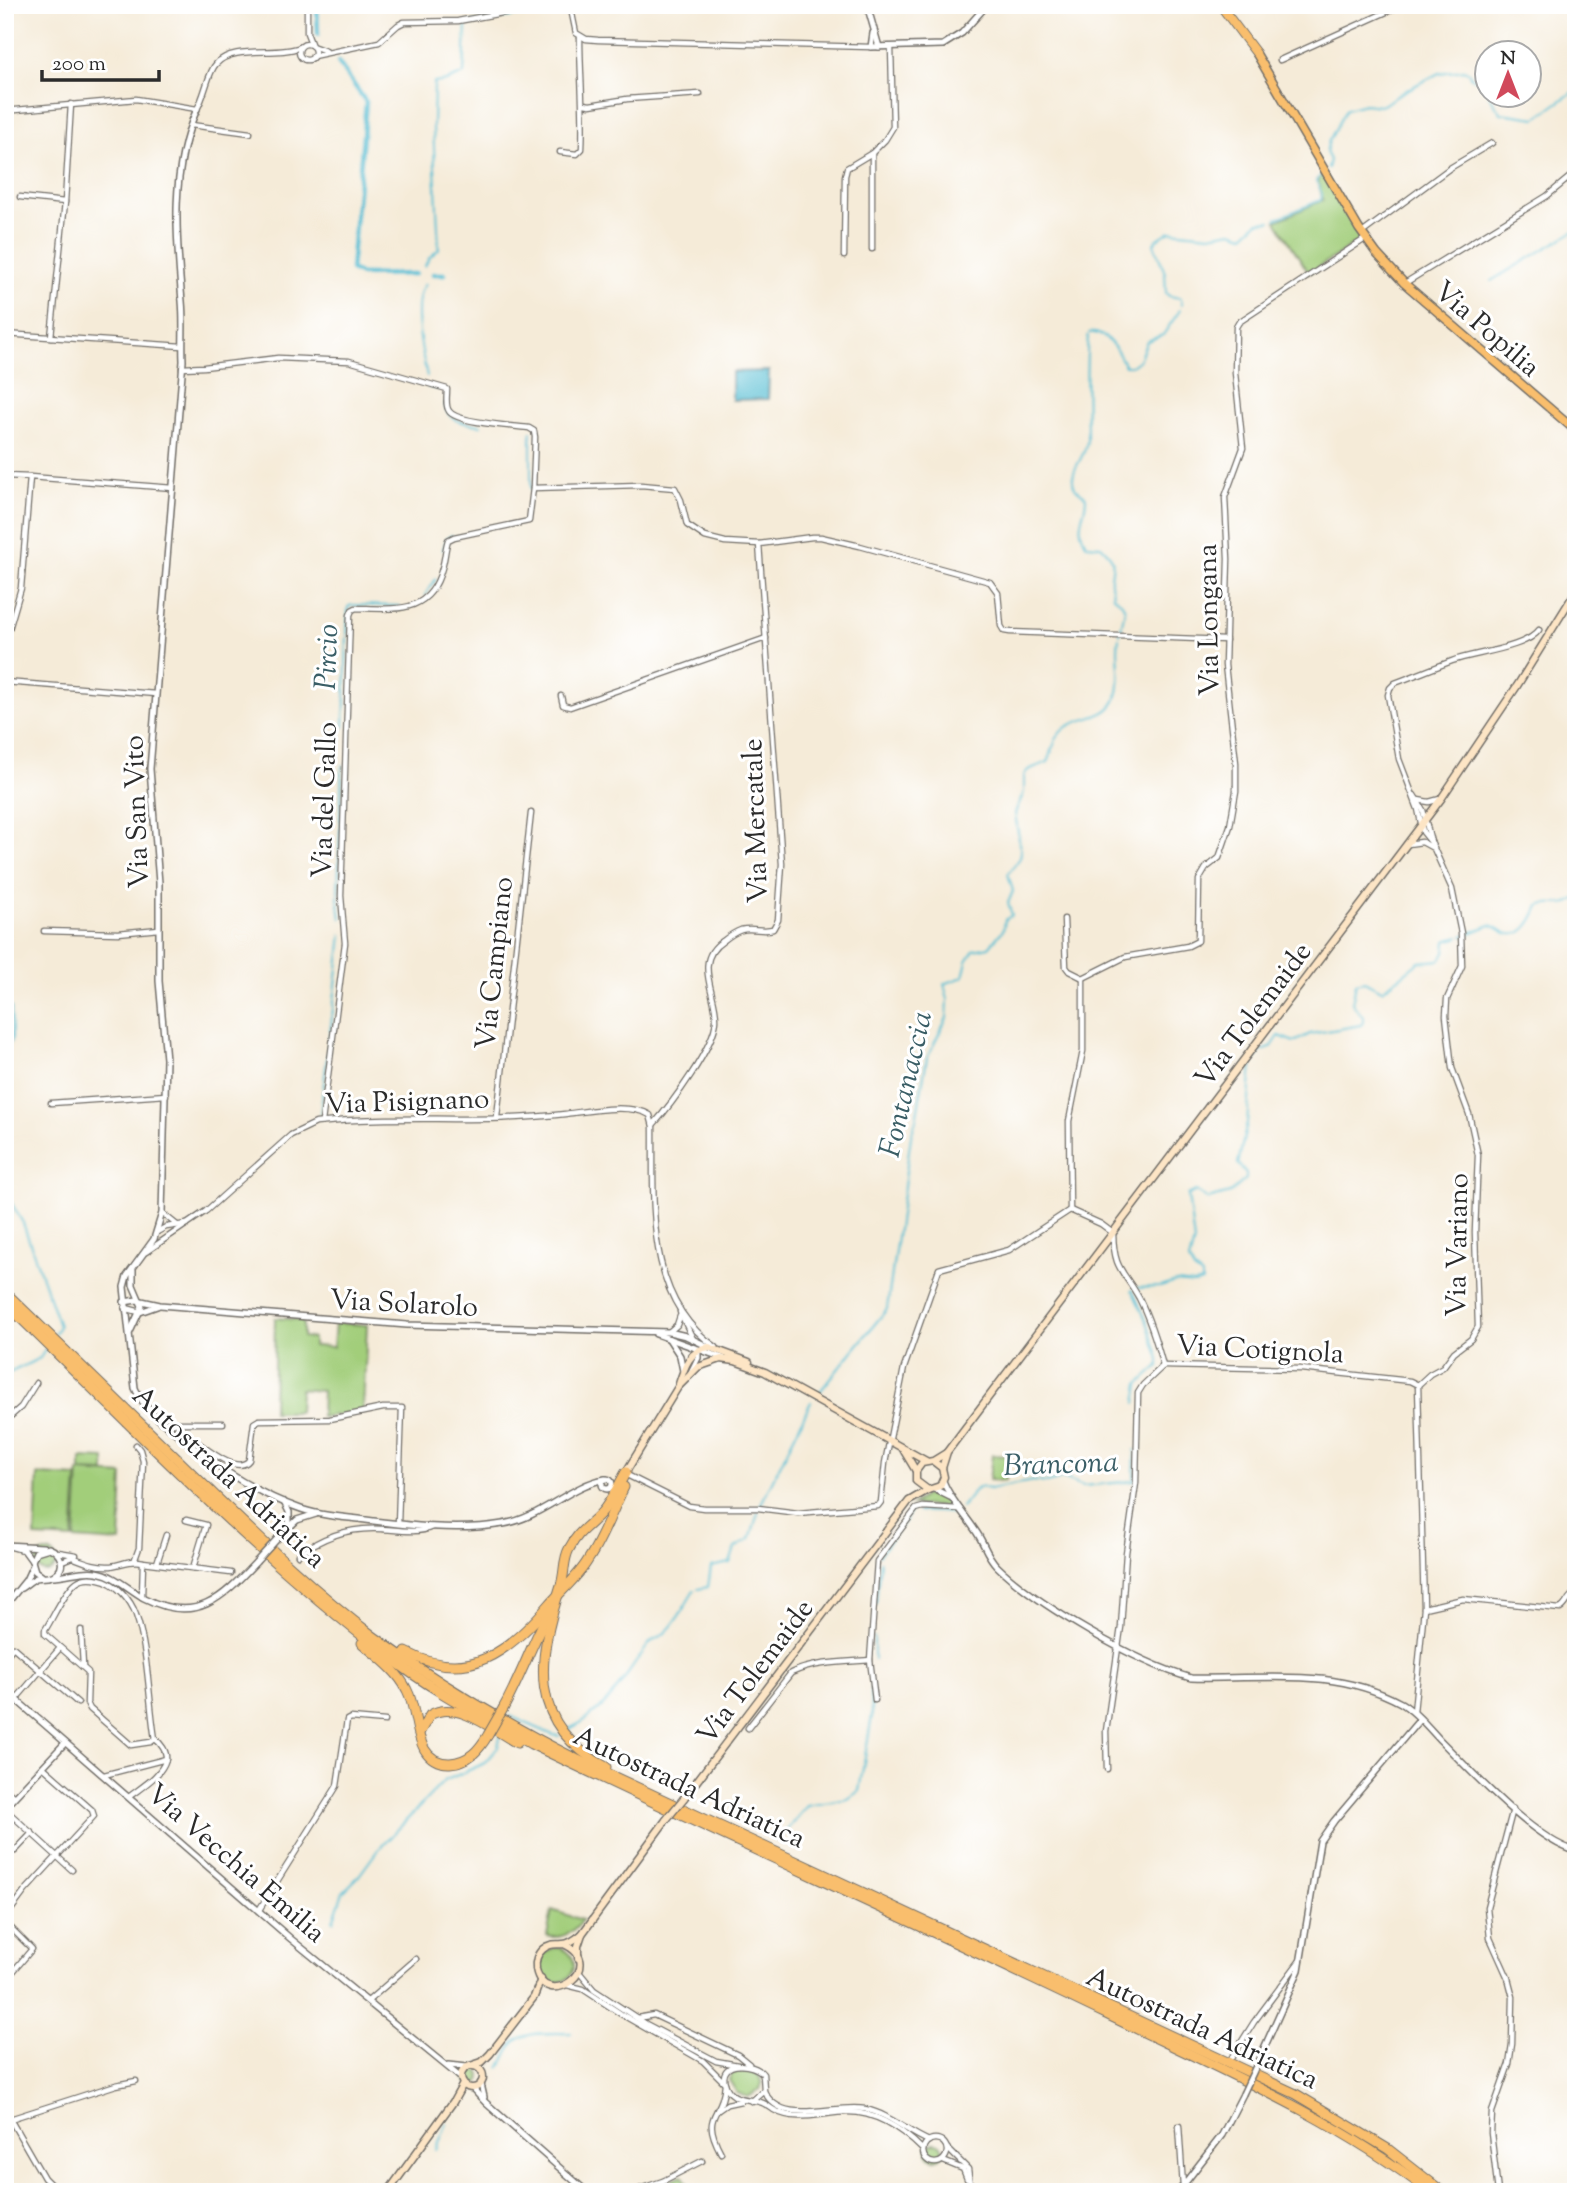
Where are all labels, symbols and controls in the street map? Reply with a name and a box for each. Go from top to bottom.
scale bar [42,38,159,82]
north arrow [1472,38,1542,108]
text: N [1500,46,1516,73]
text: 200 m [52,50,106,80]
street label: Via Popilia [1424,273,1548,388]
street label: Via Longana [1189,543,1231,696]
water label: Pircio [306,623,351,691]
street label: Via del Gallo [303,721,349,879]
street label: Via San Vito [115,734,161,889]
street label: Via Mercatale [734,738,780,904]
street label: Via Campiano [467,875,525,1052]
street label: Via Tolemaide [1186,935,1322,1097]
water label: Fontanaccia [870,1007,945,1162]
street label: Via Pisignano [324,1080,490,1126]
street label: Via Variano [1438,1173,1480,1317]
street label: Via Solarolo [329,1281,479,1329]
street label: Via Cotignola [1175,1327,1345,1375]
street label: Autostrada Adriatica [122,1378,334,1579]
water label: Brancona [1003,1442,1119,1489]
street label: Via Tolemaide [688,1592,824,1754]
street label: Autostrada Adriatica [566,1717,811,1860]
street label: Via Vecchia Emilia [137,1775,333,1953]
street label: Autostrada Adriatica [1079,1958,1324,2101]

